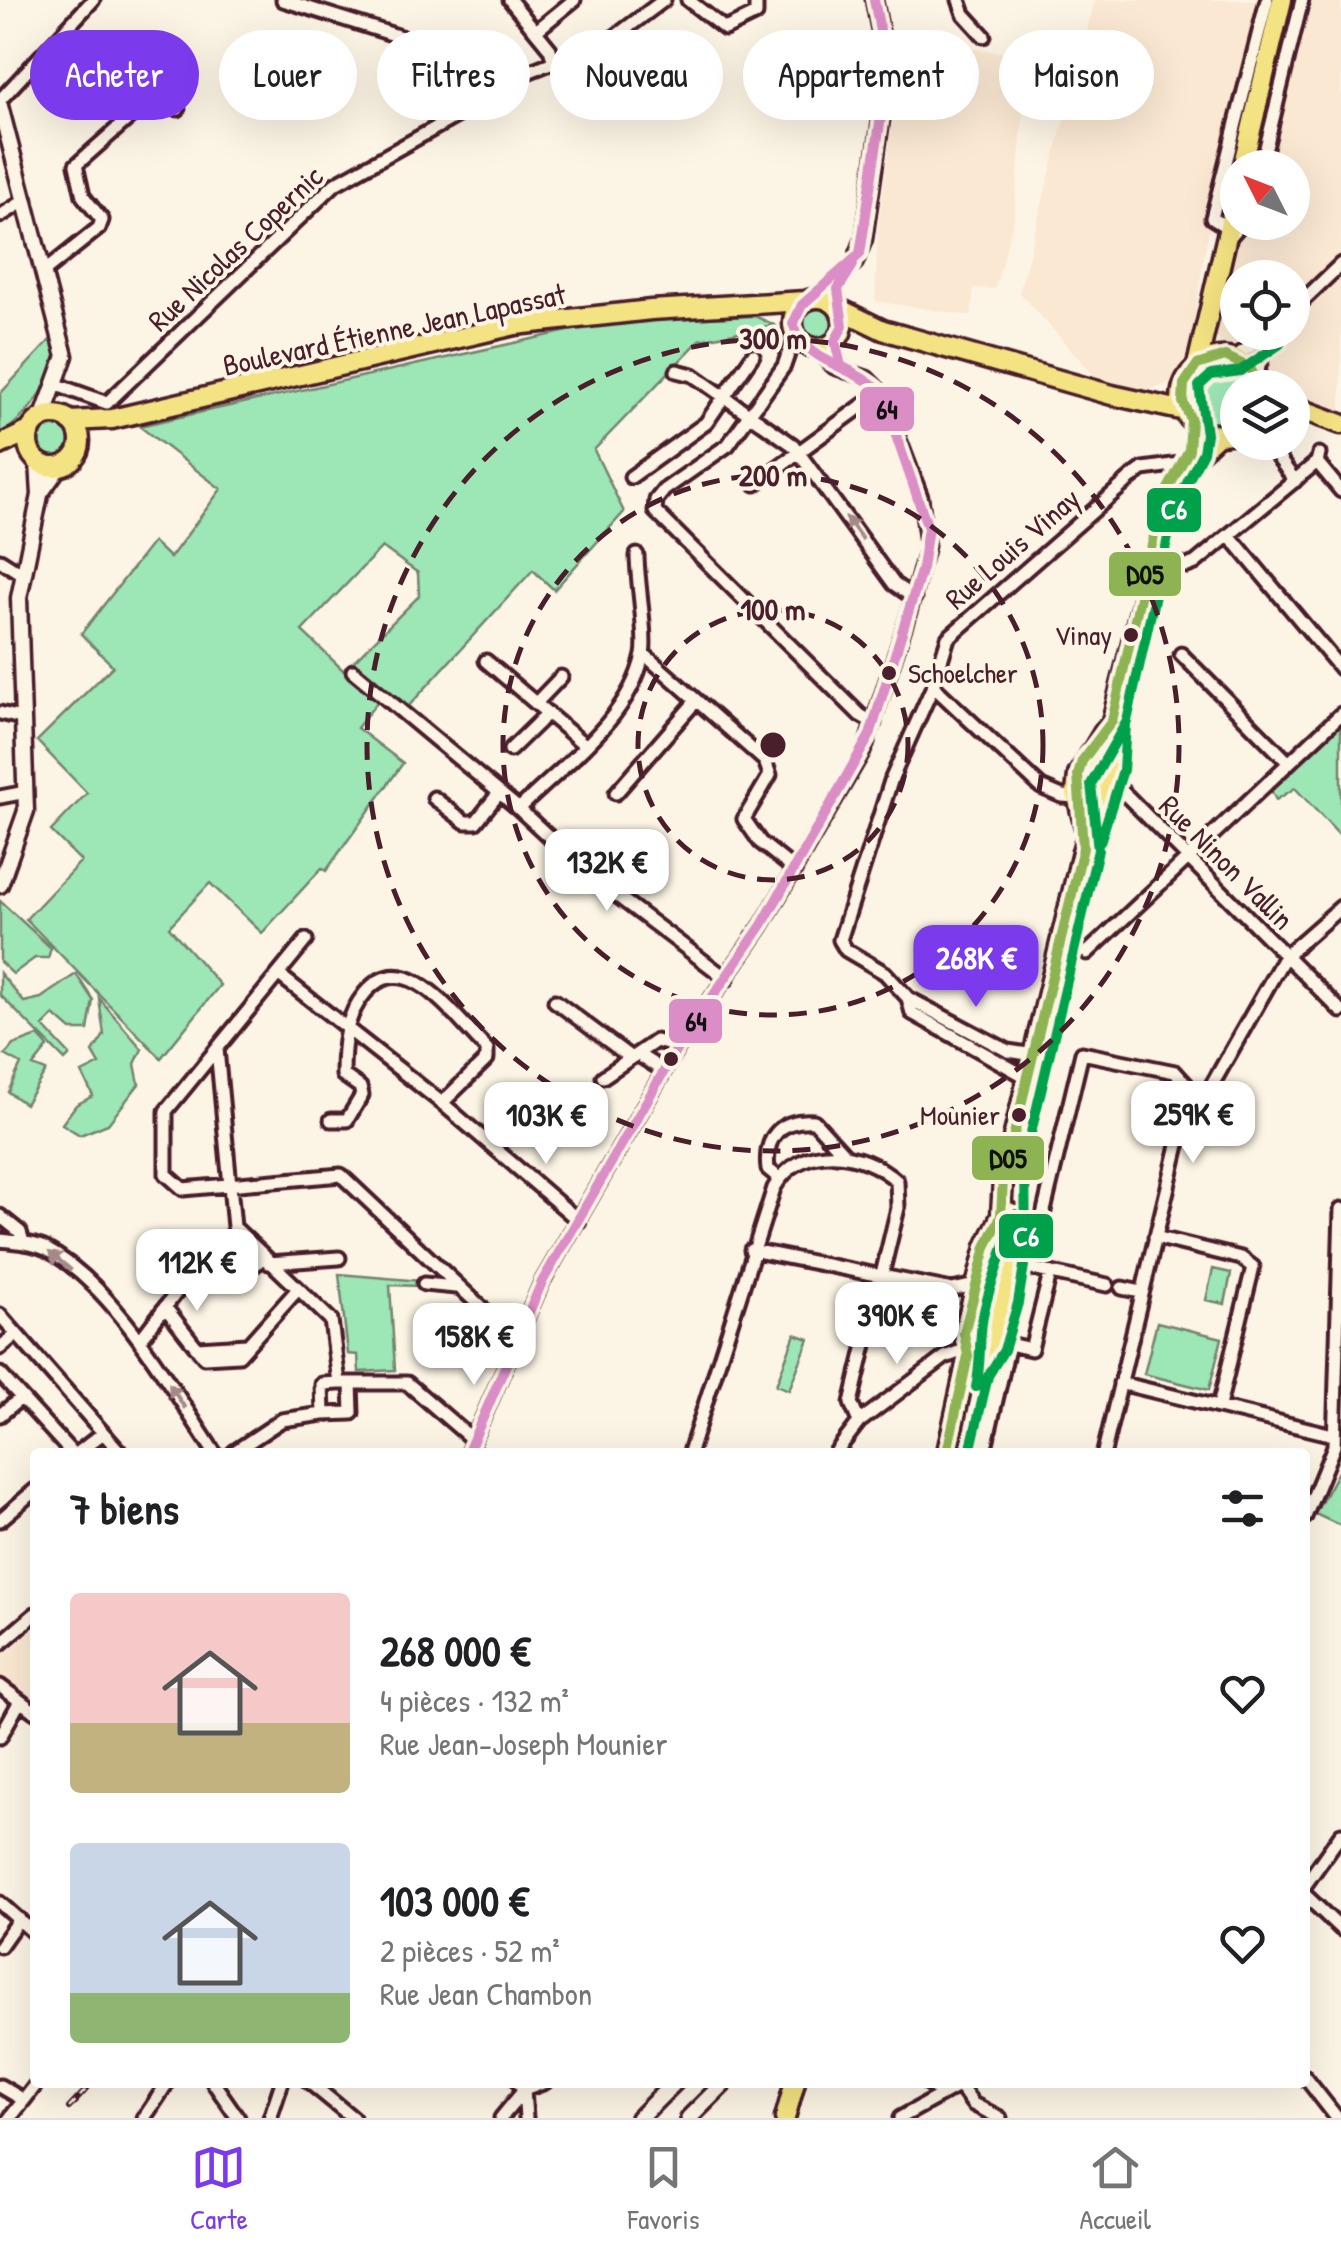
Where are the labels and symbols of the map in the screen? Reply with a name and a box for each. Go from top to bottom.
north arrow [1220,150,1310,240]
street label: Rue Nicolas Copernic [139,156,331,340]
street label: Boulevard Étienne Jean Lapassat [219,273,570,385]
text: 300 m [739,318,807,358]
line badge: 64 [858,385,916,433]
text: 64 [876,390,898,428]
text: 200 m [739,455,807,495]
street label: Rue Louis Vinay [936,478,1088,618]
line badge: C6 [1145,486,1203,534]
text: C6 [1161,490,1187,528]
one-way arrow [844,515,864,541]
line badge: D05 [1107,550,1183,598]
text: D05 [1126,555,1164,593]
text: 100 m [740,589,806,629]
place label: Vinay [1055,616,1112,654]
marker: Vinay [1121,625,1141,645]
place label: Schoelcher [908,654,1018,692]
marker: Schoelcher [879,663,899,683]
centre of rings [755,727,791,763]
street label: Rue Ninon Vallin [1151,786,1303,938]
pin: 132K € [526,829,688,914]
pin: 268K € [895,925,1057,1010]
line badge: 64 [667,997,724,1045]
text: 64 [685,1002,707,1040]
unlabelled marker [661,1049,681,1069]
pin: 259K € [1112,1081,1274,1166]
pin: 103K € [465,1082,627,1167]
place label: Mounier [920,1096,1000,1134]
marker: Mounier [1009,1105,1029,1125]
line badge: D05 [970,1134,1046,1182]
text: D05 [989,1139,1027,1177]
line badge: C6 [997,1212,1055,1260]
text: C6 [1013,1217,1039,1255]
pin: 112K € [116,1229,278,1314]
one-way arrow [47,1251,73,1271]
pin: 390K € [816,1282,978,1367]
pin: 158K € [393,1303,555,1388]
one-way arrow [168,1382,186,1410]

